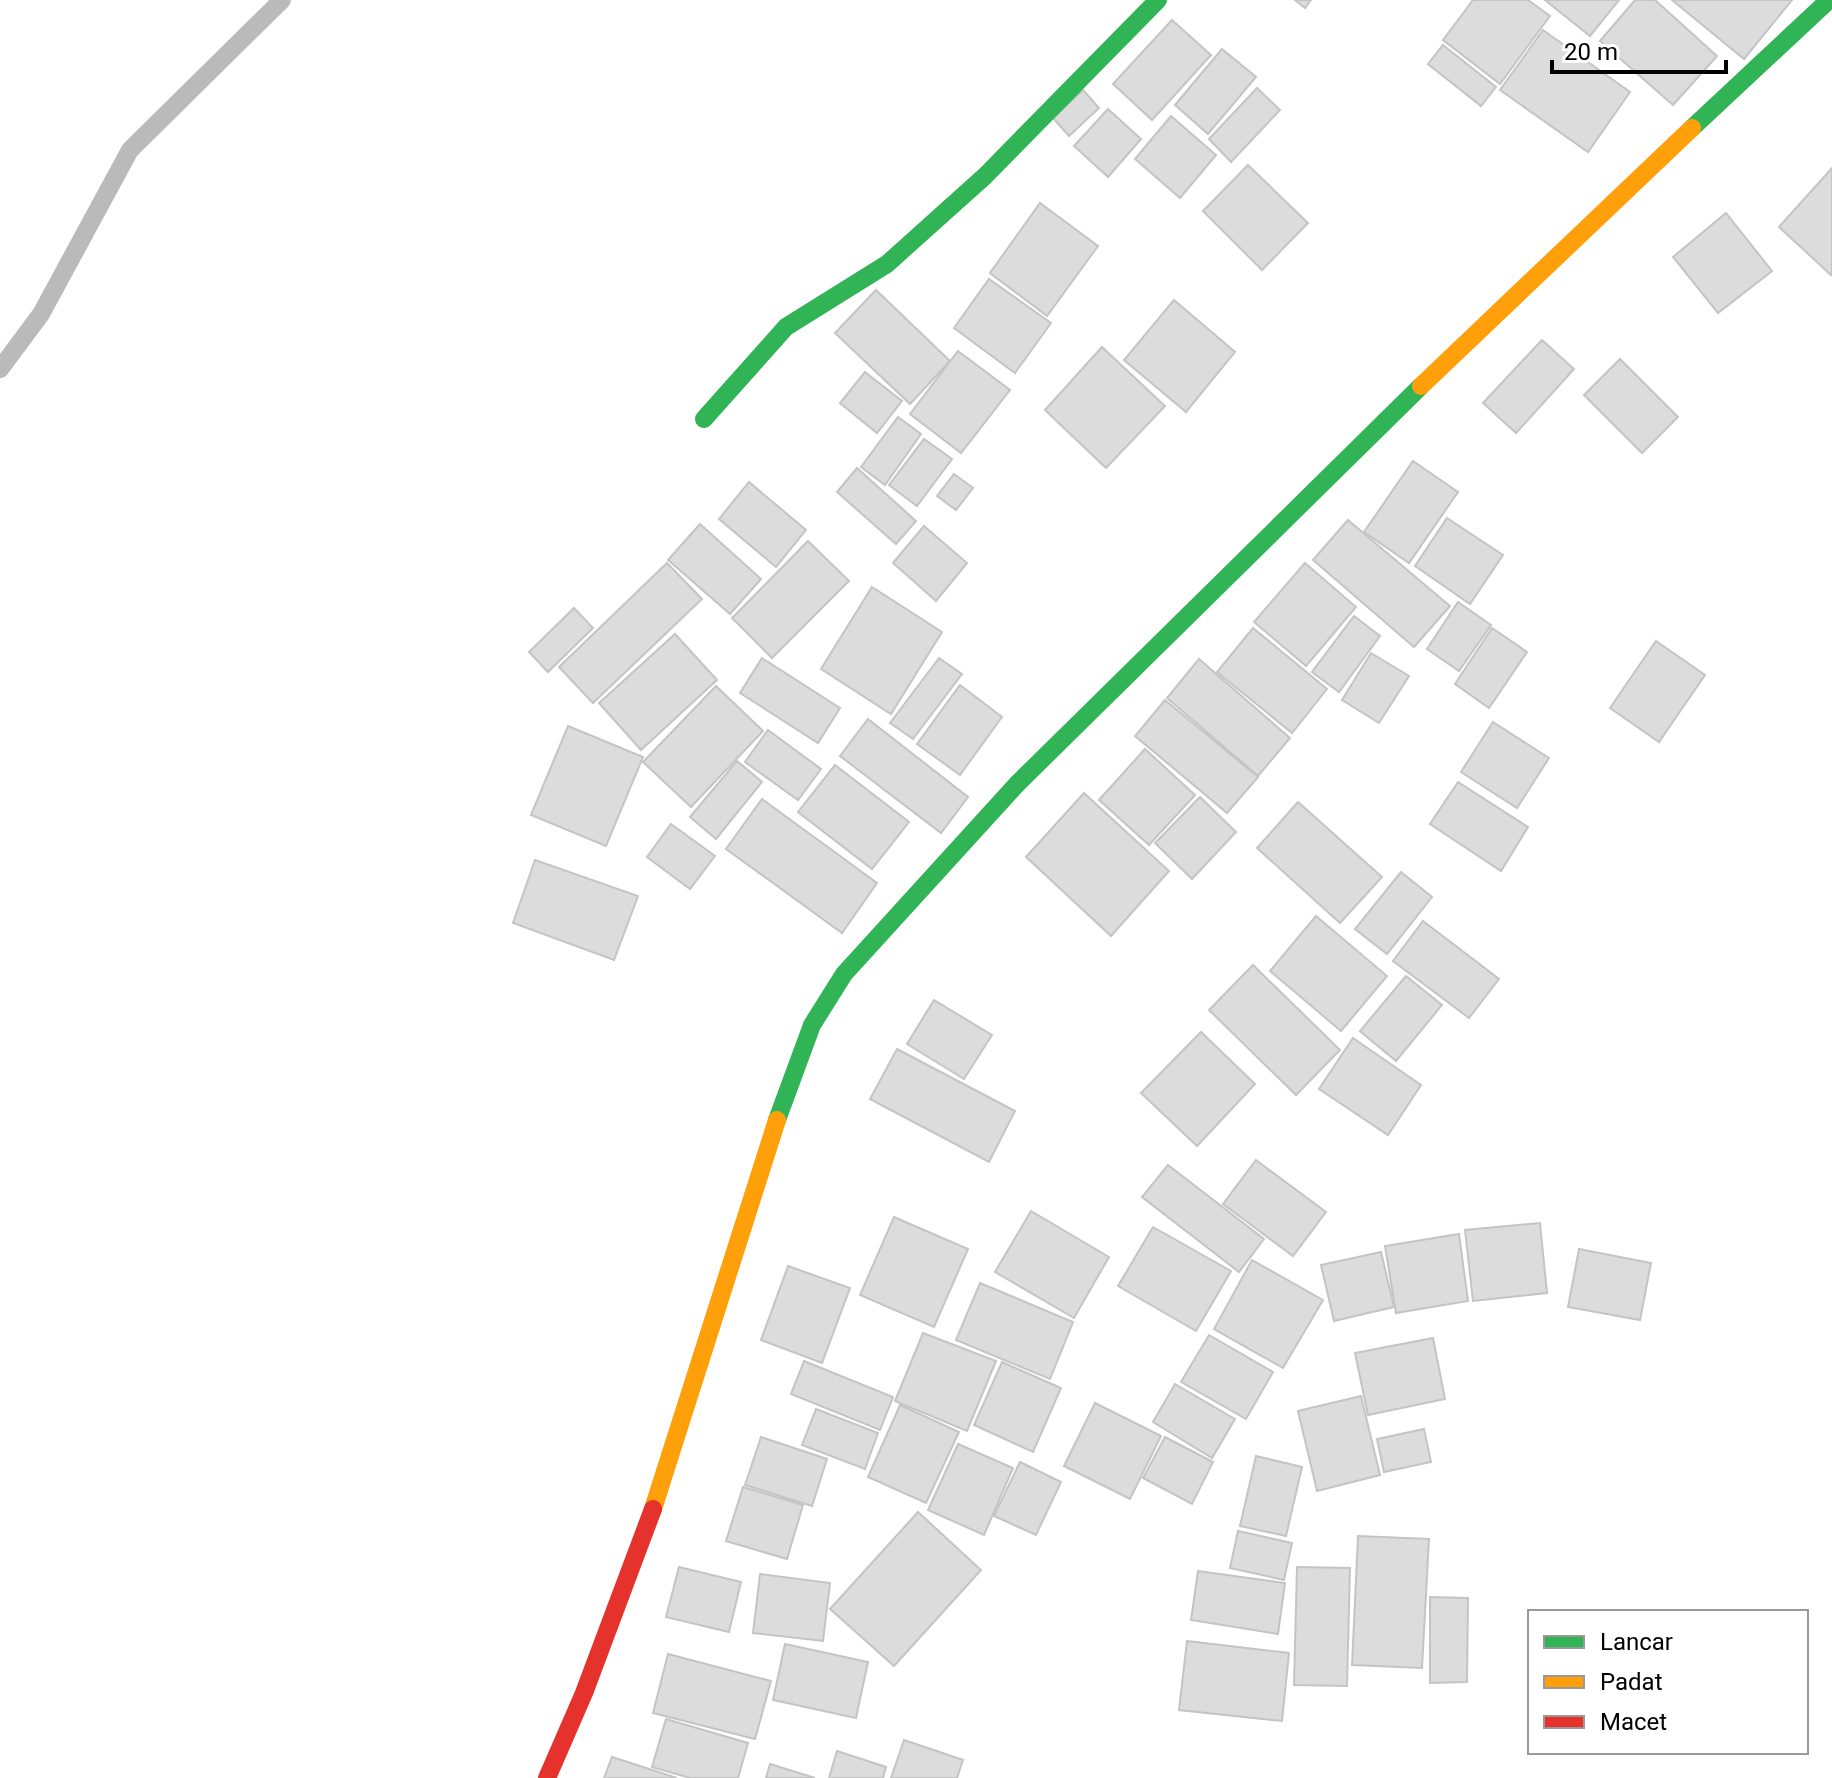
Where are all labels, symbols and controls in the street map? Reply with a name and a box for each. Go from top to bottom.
scale bar [1552,24,1726,74]
text: 20 m [1564,38,1618,66]
legend [1528,1610,1808,1754]
text: Lancar [1600,1628,1673,1656]
text: Padat [1600,1668,1663,1696]
text: Macet [1600,1708,1667,1736]

